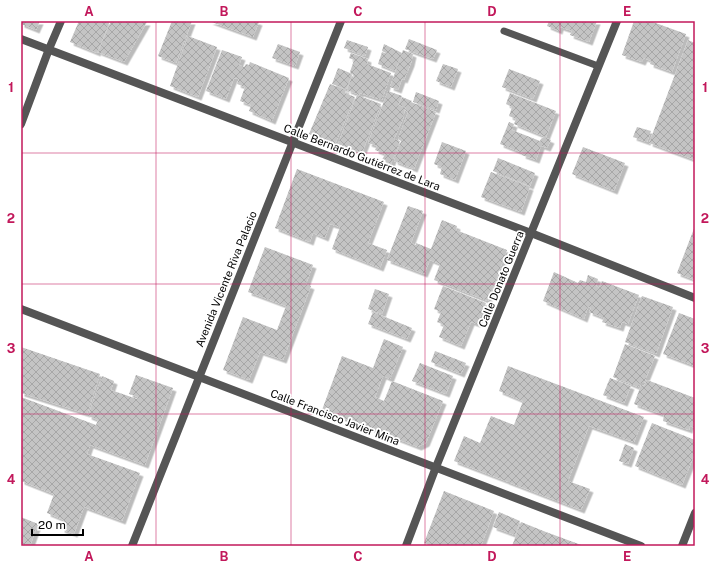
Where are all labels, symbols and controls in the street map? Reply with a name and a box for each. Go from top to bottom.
text: A [84,4,94,19]
text: B [220,4,229,19]
text: C [353,4,363,19]
text: D [487,4,497,19]
text: E [623,4,631,19]
text: 1 [8,80,14,95]
text: 1 [702,80,708,95]
street label: Calle Bernardo Gutiérrez de Lara [282,122,442,192]
street label: Avenida Vicente Riva Palacio [193,209,259,349]
text: 2 [7,211,15,226]
text: 2 [701,211,709,226]
street label: Calle Donato Guerra [476,229,526,329]
text: 3 [7,341,16,356]
text: 3 [701,341,710,356]
street label: Calle Francisco Javier Mina [269,387,401,447]
text: 4 [7,472,16,487]
text: 4 [701,472,710,487]
scale bar [32,511,83,537]
text: 20 m [38,518,66,532]
text: A [84,549,94,564]
text: B [220,549,229,564]
text: C [353,549,363,564]
text: D [487,549,497,564]
text: E [623,549,631,564]

